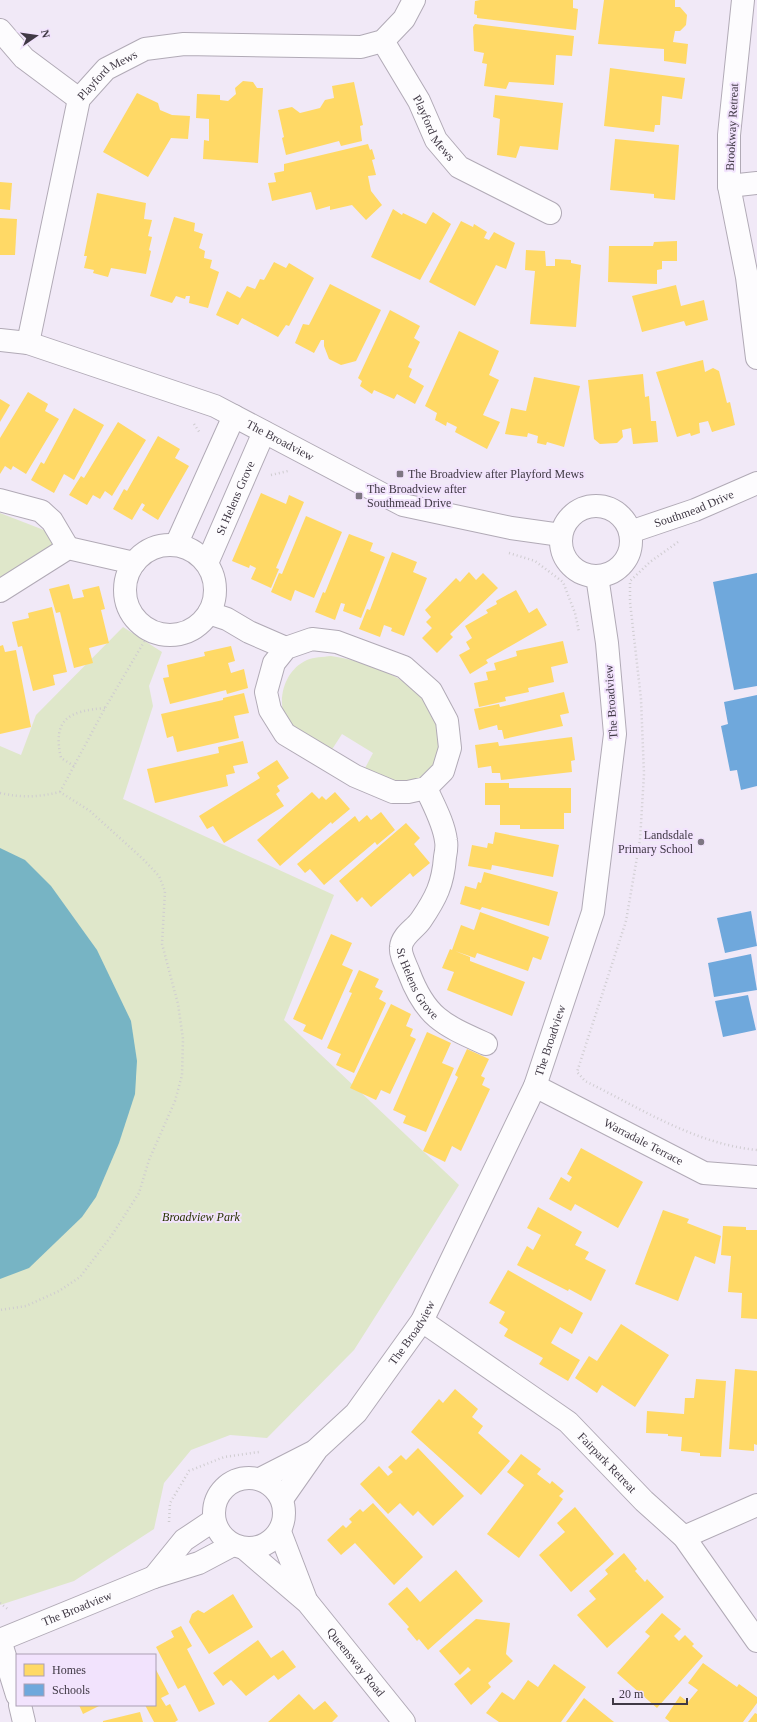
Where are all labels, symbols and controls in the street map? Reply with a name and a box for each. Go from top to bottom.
north arrow [16,16,56,56]
text: N [39,29,52,39]
street label: Playford Mews [74,47,140,103]
street label: Brookway Retreat [723,82,741,171]
street label: Playford Mews [410,92,458,164]
street label: The Broadview [244,417,316,464]
street label: St Helens Grove [213,459,258,537]
place label: The Broadview after Playford Mews [408,467,584,481]
marker: The Broadview after Playford Mews [395,469,405,479]
place label: The Broadview after Southmead Drive [367,482,466,510]
street label: Southmead Drive [652,487,736,530]
marker: The Broadview after Southmead Drive [354,491,364,501]
street label: The Broadview [601,664,621,740]
place label: Landsdale Primary School [618,828,694,856]
marker: Landsdale Primary School [696,837,706,847]
street label: St Helens Grove [394,947,441,1022]
street label: The Broadview [532,1003,569,1078]
street label: Warradale Terrace [601,1116,686,1168]
park label: Broadview Park [162,1210,241,1224]
street label: The Broadview [386,1298,438,1368]
street label: Fairpark Retreat [575,1430,640,1496]
street label: The Broadview [40,1588,114,1629]
street label: Queensway Road [324,1625,388,1699]
legend [16,1654,156,1706]
text: Homes [52,1663,86,1677]
scale bar [613,1680,687,1706]
text: Schools [52,1683,90,1697]
text: 20 m [619,1687,644,1701]

